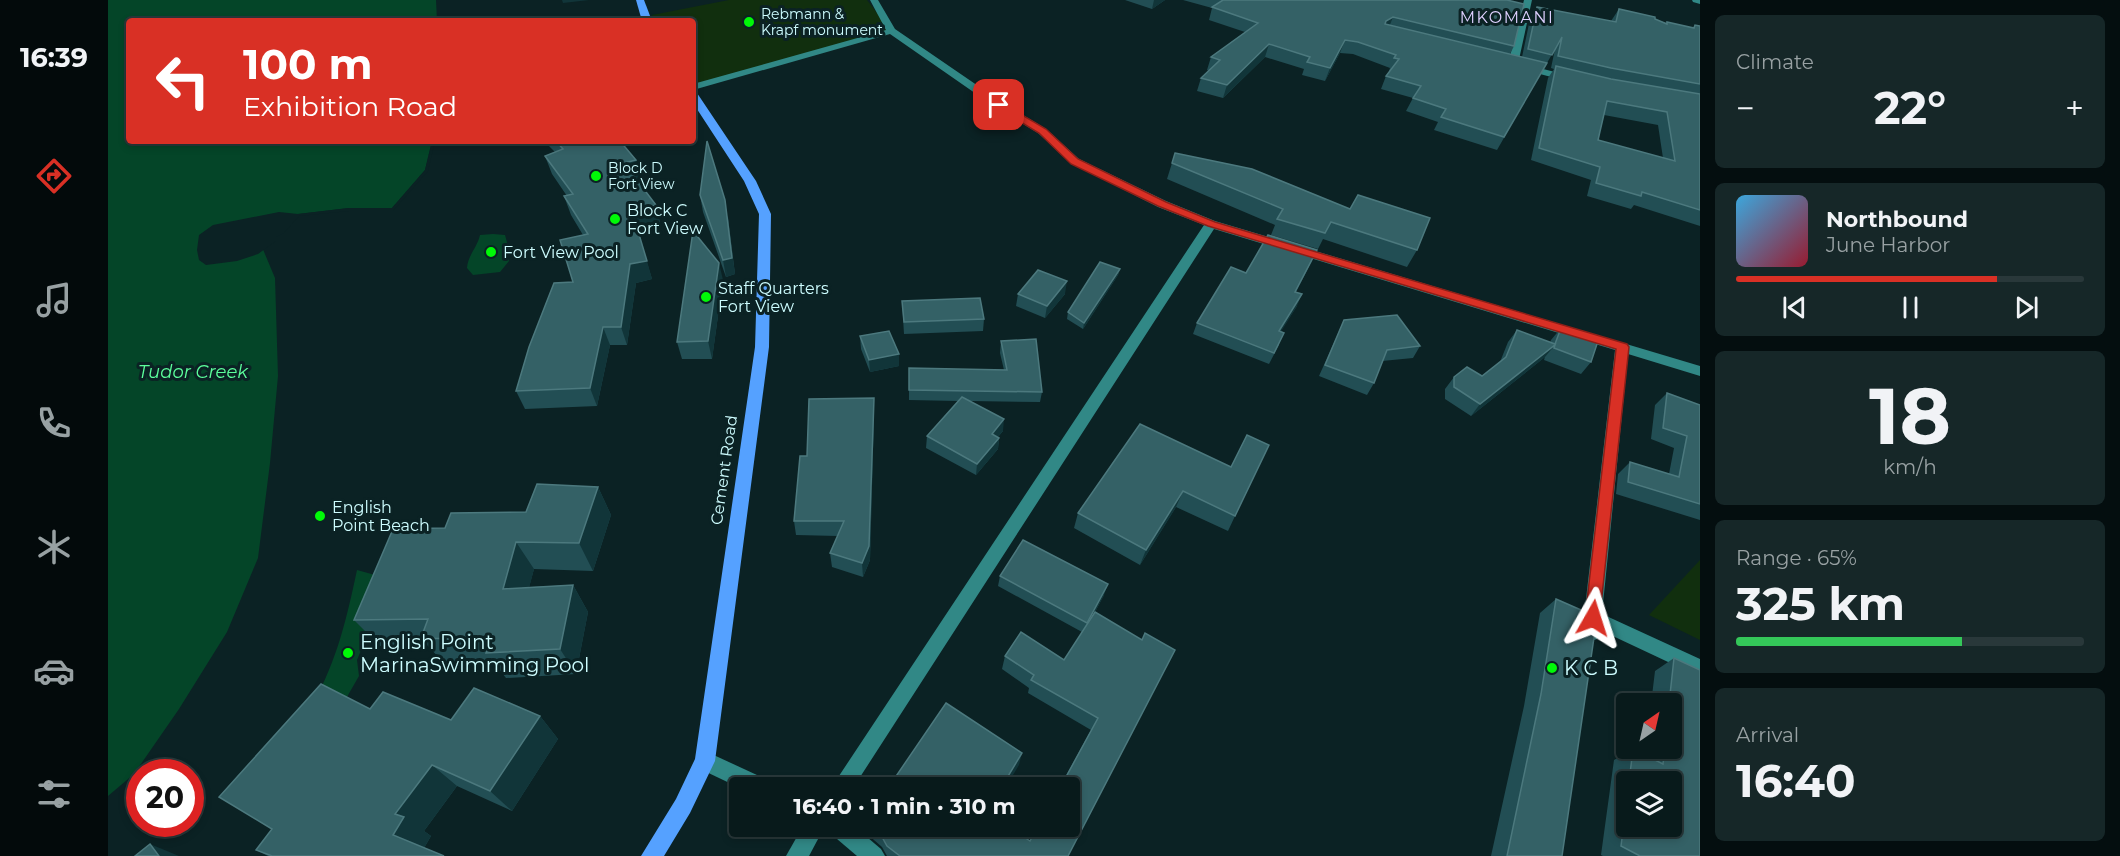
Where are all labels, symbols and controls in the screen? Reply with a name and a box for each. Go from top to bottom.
place label: Rebmann & Krapf monument [761,5,883,39]
district label: MKOMANI [1460,8,1554,27]
marker: Rebmann & Krapf monument [742,15,756,29]
text: 100 m [243,38,372,90]
text: 16:39 [20,41,88,74]
icon: left [144,42,222,120]
text: Climate [1736,50,1814,74]
pin [973,79,1024,130]
text: 22° [1874,80,1946,135]
icon: arrive [982,88,1015,121]
text: − [1736,88,1755,128]
text: + [2065,88,2084,128]
text: Exhibition Road [243,90,457,123]
icon: directions [33,155,75,197]
place label: Block D Fort View [608,159,675,193]
marker: Block D Fort View [589,169,603,183]
place label: Block C Fort View [627,201,703,238]
text: Northbound [1826,206,1968,233]
marker: Block C Fort View [608,212,622,226]
text: June Harbor [1826,233,1950,257]
place label: Fort View Pool [503,243,619,262]
marker: Fort View Pool [484,245,498,259]
icon: music [33,279,75,321]
place label: Staff Quarters Fort View [718,279,829,316]
marker: Staff Quarters Fort View [699,290,713,304]
icon: previous [1778,291,1811,324]
icon: pause [1894,291,1927,324]
icon: next [2010,291,2043,324]
water label: Tudor Creek [138,361,249,383]
text: 18 [1869,368,1951,464]
icon: phone [33,402,75,444]
street label: Cement Road [707,414,741,526]
text: km/h [1883,455,1937,479]
place label: English Point Beach [332,498,430,535]
marker: English Point Beach [313,509,327,523]
icon: climate [33,526,75,568]
text: Range · 65% [1736,546,1857,570]
text: 325 km [1736,576,1905,631]
position arrow [1561,586,1625,650]
place label: English Point MarinaSwimming Pool [360,630,589,677]
marker: English Point MarinaSwimming Pool [341,646,355,660]
icon: car [33,650,75,692]
place label: K C B [1564,656,1618,680]
marker: K C B [1545,661,1559,675]
north arrow [1616,693,1682,759]
map controls [1616,693,1682,837]
text: Arrival [1736,723,1799,747]
text: 16:40 [1736,753,1856,808]
speed limit sign: 20 [126,759,204,837]
button: layers [1616,771,1682,837]
icon: filters [33,773,75,815]
text: 16:40 · 1 min · 310 m [793,793,1016,820]

